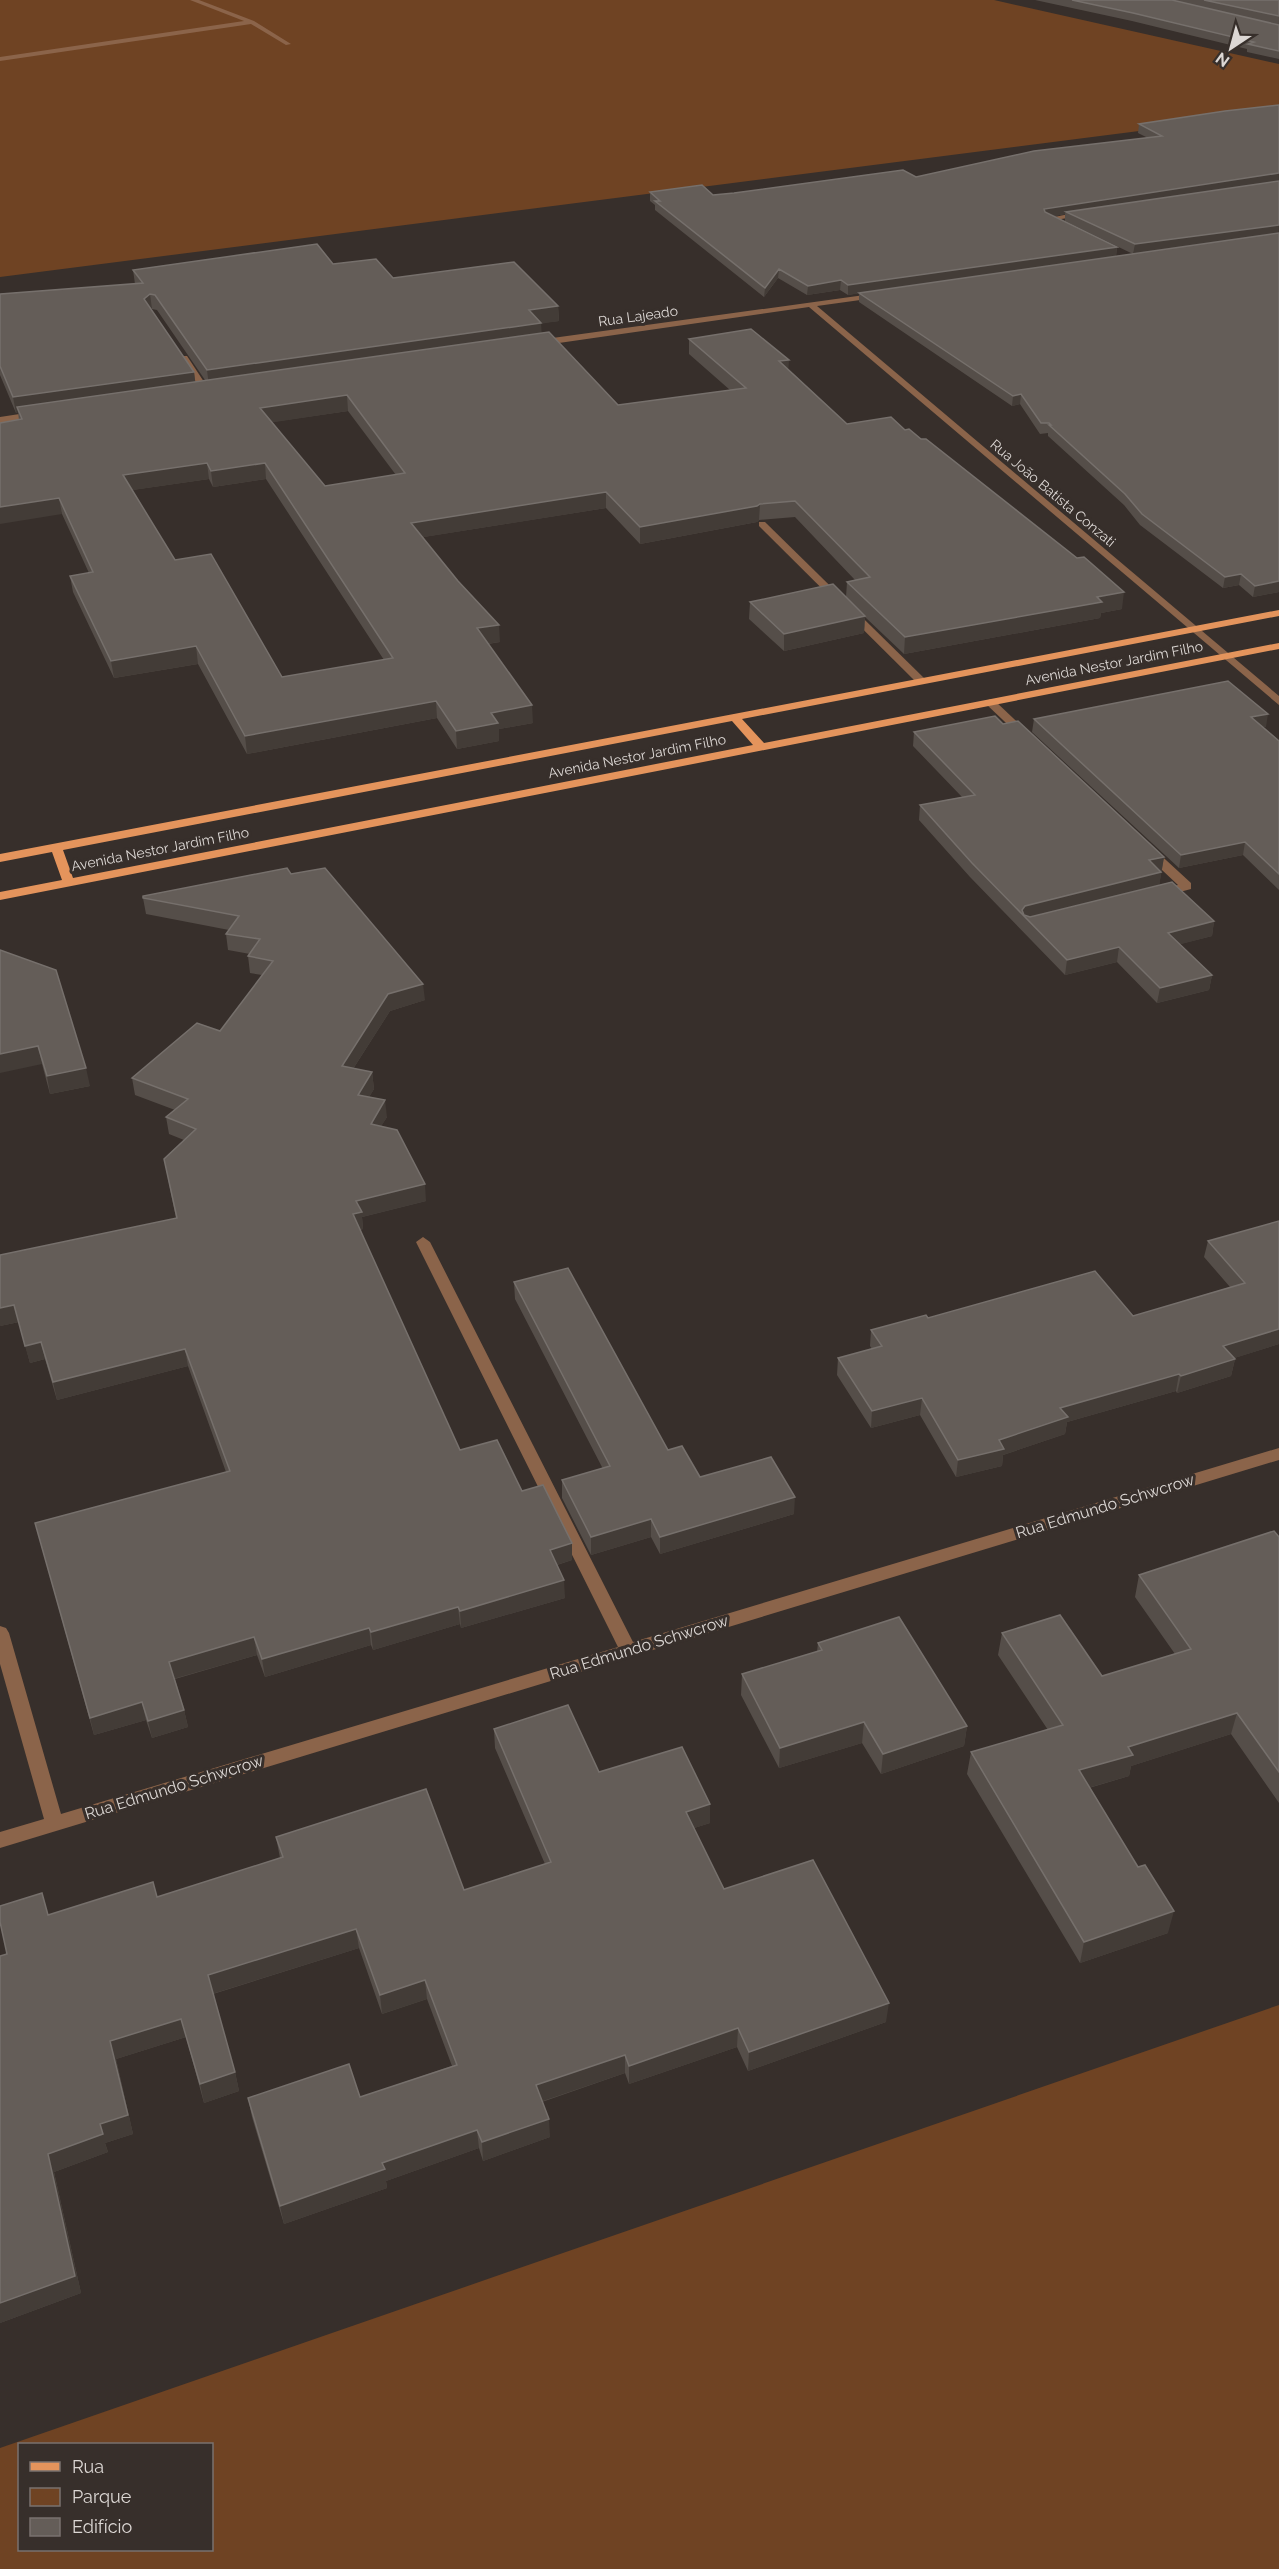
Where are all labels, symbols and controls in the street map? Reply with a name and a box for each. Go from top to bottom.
north arrow [1201,18,1261,78]
text: N [1212,48,1233,71]
street label: Rua Lajeado [597,302,679,330]
street label: Rua João Batista Conzati [987,436,1119,550]
street label: Avenida Nestor Jardim Filho [1024,638,1204,688]
street label: Avenida Nestor Jardim Filho [547,731,727,781]
street label: Avenida Nestor Jardim Filho [70,824,250,874]
street label: Rua Edmundo Schwcrow [1013,1470,1197,1542]
street label: Rua Edmundo Schwcrow [547,1611,731,1683]
street label: Rua Edmundo Schwcrow [82,1751,266,1823]
legend [18,2443,213,2551]
text: Rua [72,2456,104,2477]
text: Parque [72,2486,132,2507]
text: Edifício [72,2516,132,2537]

